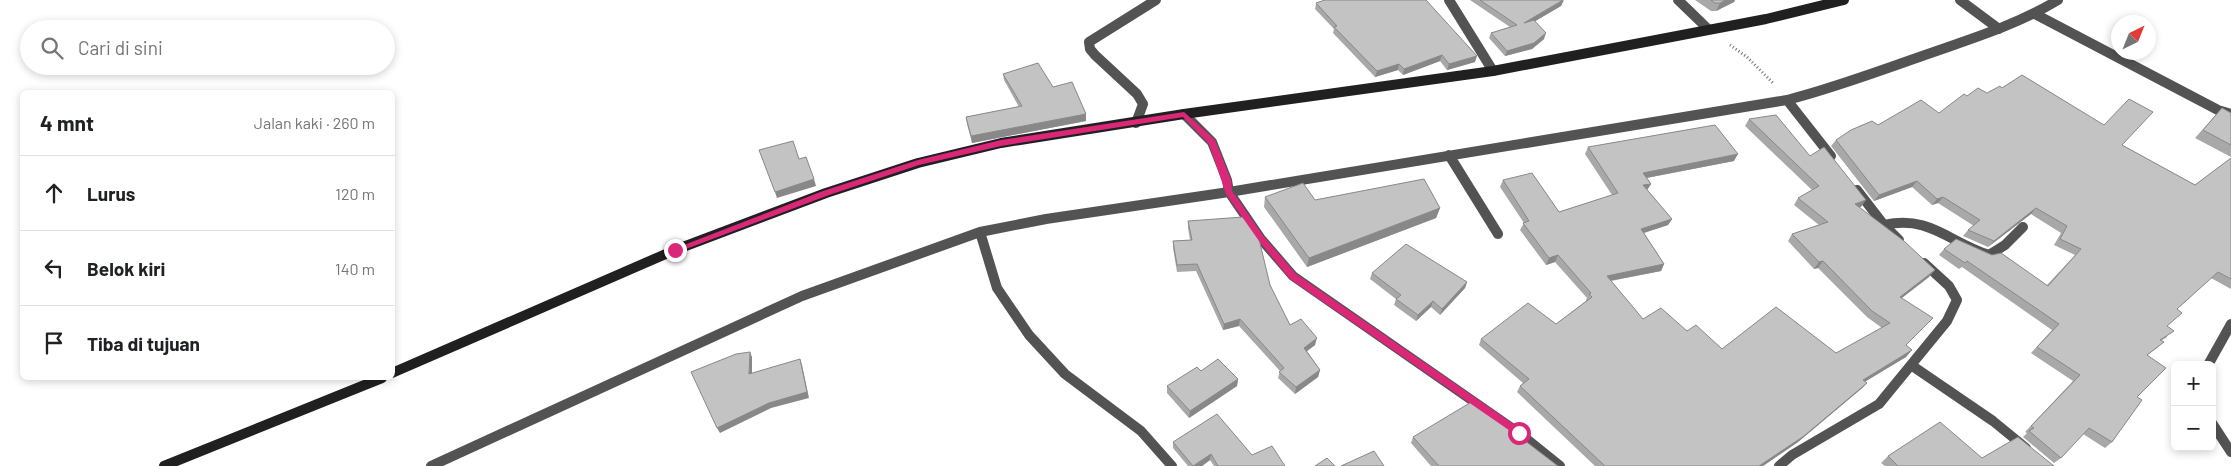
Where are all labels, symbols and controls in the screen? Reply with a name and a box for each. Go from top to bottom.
north arrow [2111,15,2156,60]
search box [20,20,395,75]
icon: search [38,34,66,62]
text: Cari di sini [78,36,163,59]
text: 4 mnt [40,110,94,135]
text: Jalan kaki · 260 m [254,113,375,132]
icon: ahead [40,179,68,207]
text: Lurus [87,182,135,205]
text: 120 m [335,184,375,203]
route end [664,239,687,262]
icon: left [40,254,68,282]
text: Belok kiri [87,257,165,280]
text: 140 m [335,259,375,278]
icon: arrive [40,329,68,357]
text: Tiba di tujuan [87,332,200,355]
map controls [2171,361,2216,451]
button: + [2171,361,2216,406]
button: − [2171,406,2216,451]
route start [1508,422,1531,445]

